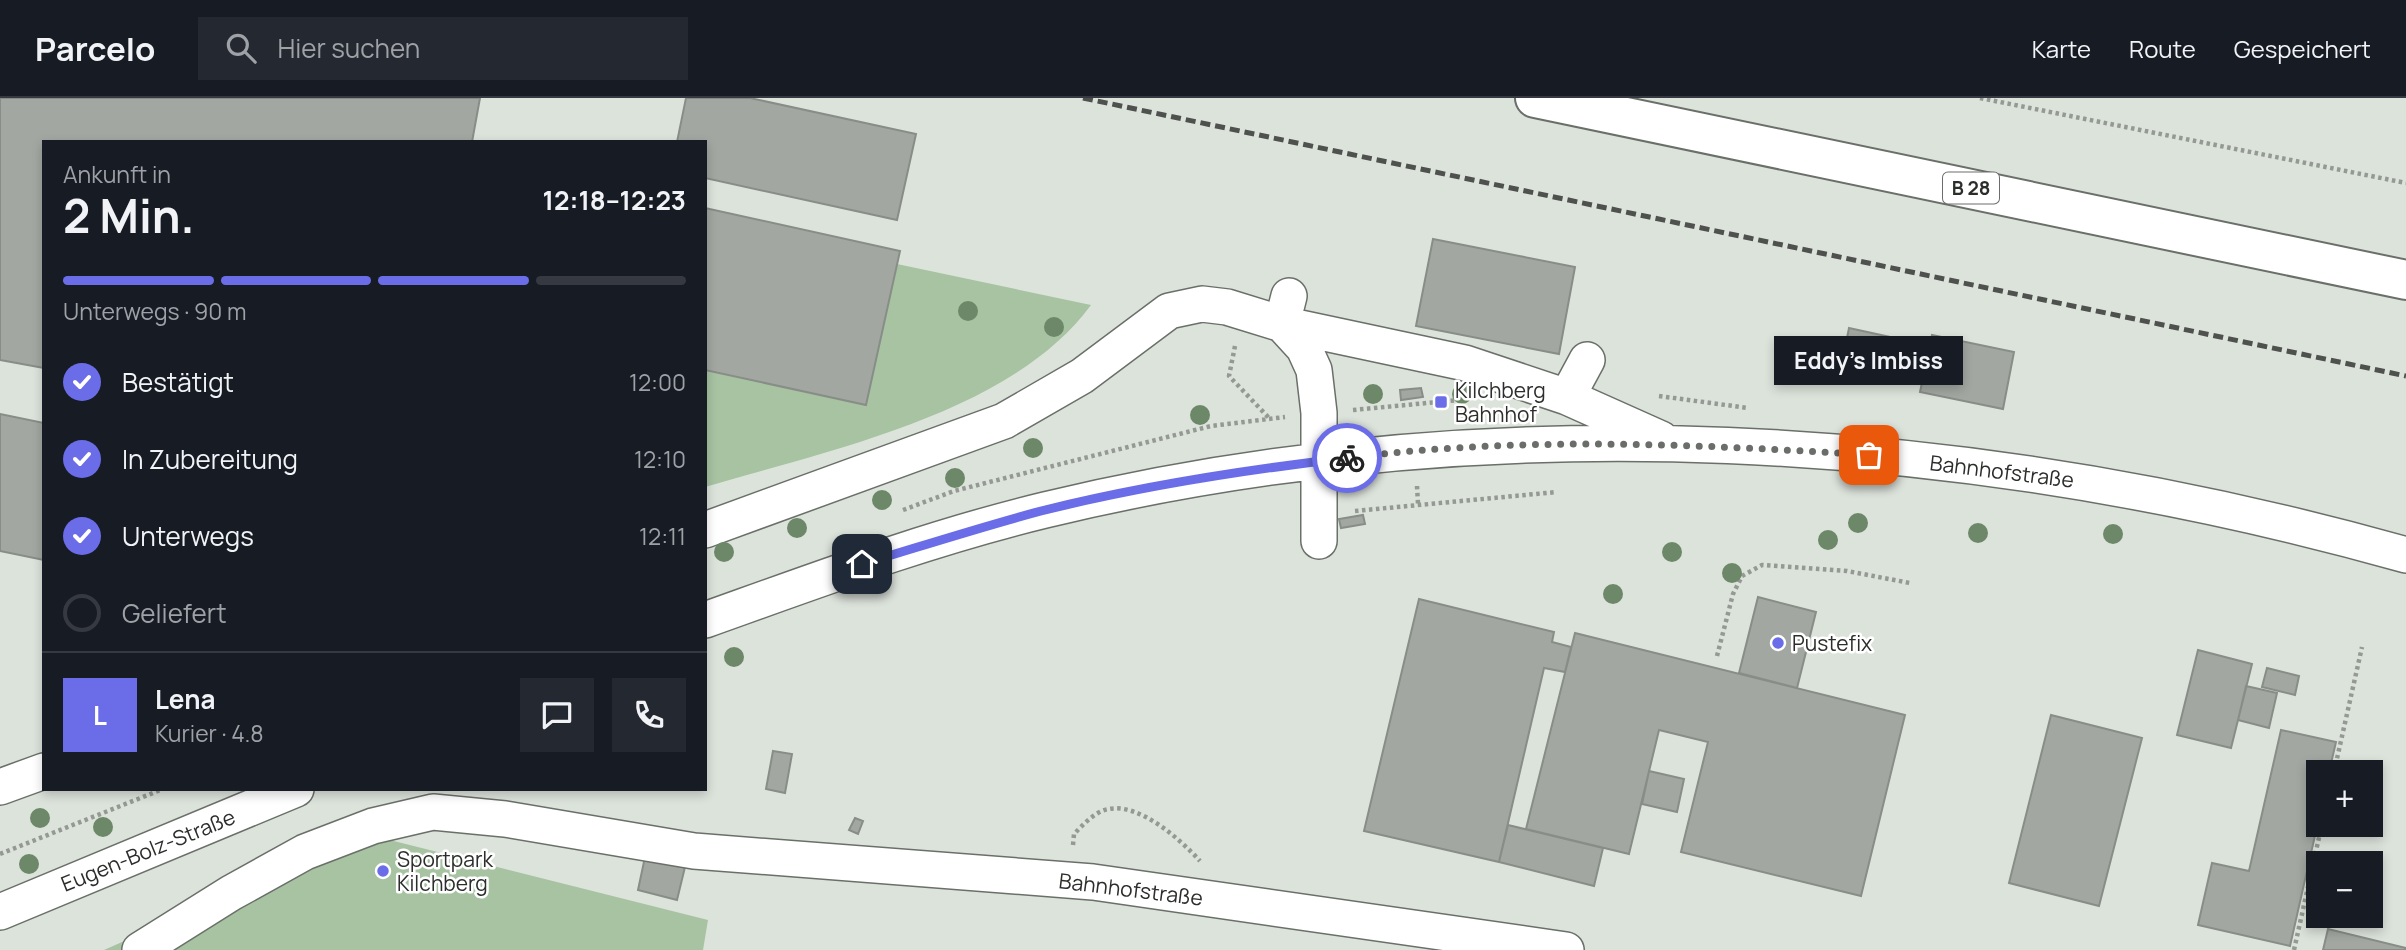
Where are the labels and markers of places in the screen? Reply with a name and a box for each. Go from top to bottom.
callout: Eddy's Imbiss [1774,336,1964,385]
place label: Kilchberg Bahnhof [1455,376,1546,428]
marker: Kilchberg Bahnhof [1433,394,1449,410]
pin [1839,425,1899,485]
pin [832,534,892,594]
place label: Pustefix [1792,629,1872,657]
marker: Pustefix [1770,635,1786,651]
place label: Sportpark Kilchberg [397,845,493,897]
marker: Sportpark Kilchberg [375,863,391,879]

